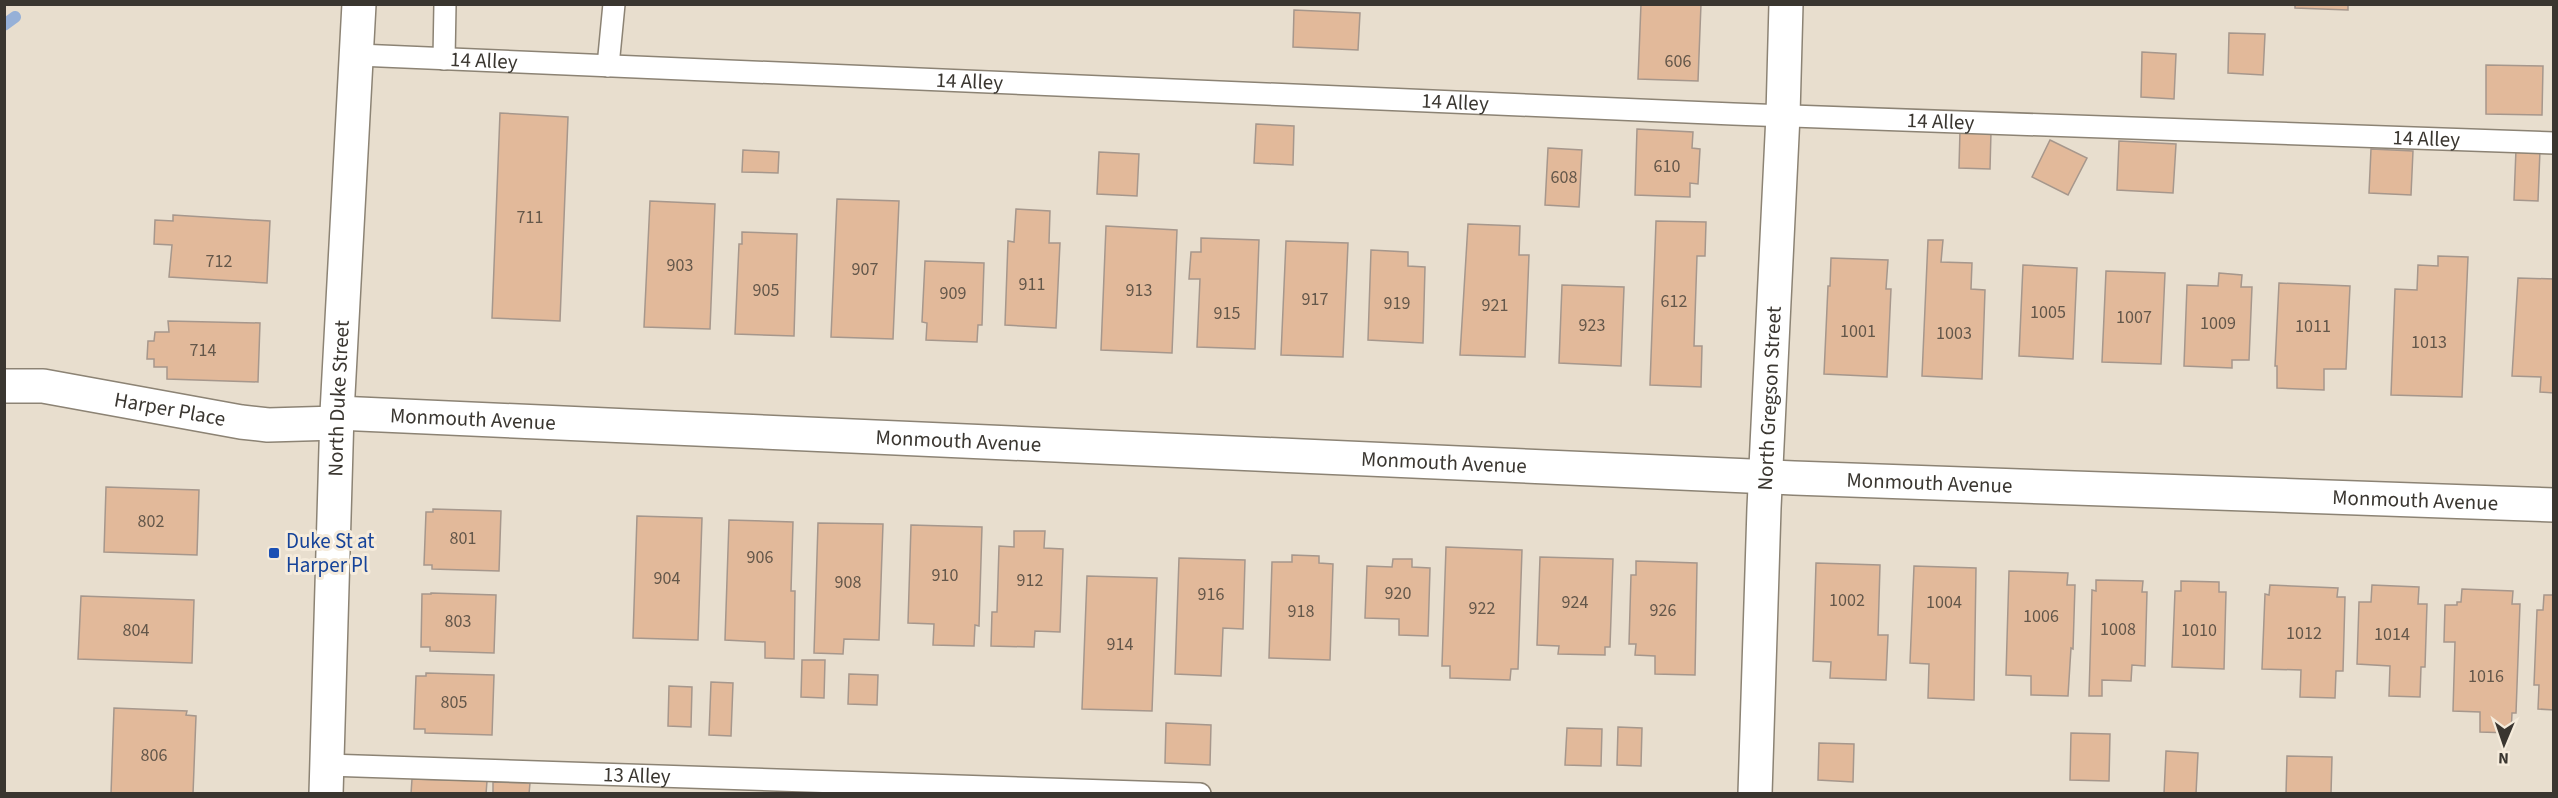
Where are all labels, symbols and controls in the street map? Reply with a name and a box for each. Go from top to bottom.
street label: 14 Alley [449,44,518,77]
house number: 606 [1665,49,1691,74]
street label: 14 Alley [935,65,1004,98]
street label: 14 Alley [1421,86,1490,119]
street label: 14 Alley [1906,105,1975,138]
street label: 14 Alley [2392,122,2461,155]
house number: 610 [1654,154,1680,179]
house number: 608 [1551,165,1577,190]
house number: 711 [517,205,543,230]
house number: 712 [206,249,232,274]
house number: 903 [667,253,693,278]
house number: 907 [852,257,878,282]
house number: 911 [1019,272,1045,297]
house number: 905 [753,278,779,303]
house number: 913 [1126,278,1152,303]
house number: 909 [940,281,966,306]
house number: 917 [1302,287,1328,312]
house number: 612 [1661,289,1687,314]
house number: 919 [1384,291,1410,316]
house number: 921 [1482,293,1508,318]
house number: 1005 [2030,300,2066,325]
house number: 915 [1214,301,1240,326]
street label: North Gregson Street [1750,305,1789,491]
house number: 1007 [2116,305,2152,330]
house number: 1009 [2200,311,2236,336]
house number: 923 [1579,313,1605,338]
house number: 1011 [2295,314,2331,339]
street label: North Duke Street [320,319,357,477]
house number: 1001 [1840,319,1876,344]
house number: 1003 [1936,321,1972,346]
house number: 1013 [2411,330,2447,355]
house number: 714 [190,338,216,363]
street label: Harper Place [112,384,228,434]
street label: Monmouth Avenue [389,400,556,438]
street label: Monmouth Avenue [875,422,1042,459]
street label: Monmouth Avenue [1360,444,1527,481]
street label: Monmouth Avenue [1846,465,2013,501]
street label: Monmouth Avenue [2332,482,2499,518]
house number: 802 [138,509,164,534]
place label: Duke St at Harper Pl [286,526,374,580]
house number: 801 [450,526,476,551]
house number: 906 [747,545,773,570]
marker: Duke St at Harper Pl [267,546,281,560]
house number: 910 [932,563,958,588]
house number: 904 [654,566,680,591]
house number: 912 [1017,568,1043,593]
house number: 908 [835,570,861,595]
house number: 920 [1385,581,1411,606]
house number: 916 [1198,582,1224,607]
house number: 1002 [1829,588,1865,613]
house number: 924 [1562,590,1588,615]
house number: 1004 [1926,590,1962,615]
house number: 922 [1469,596,1495,621]
house number: 926 [1650,598,1676,623]
house number: 918 [1288,599,1314,624]
house number: 1006 [2023,604,2059,629]
house number: 803 [445,609,471,634]
house number: 1008 [2100,617,2136,642]
house number: 804 [123,618,149,643]
house number: 1010 [2181,618,2217,643]
house number: 1012 [2286,621,2322,646]
house number: 1014 [2374,622,2410,647]
house number: 914 [1107,632,1133,657]
house number: 1016 [2468,664,2504,689]
house number: 805 [441,690,467,715]
north arrow [2474,714,2534,774]
house number: 806 [141,743,167,768]
text: N [2498,747,2509,769]
street label: 13 Alley [603,759,671,791]

